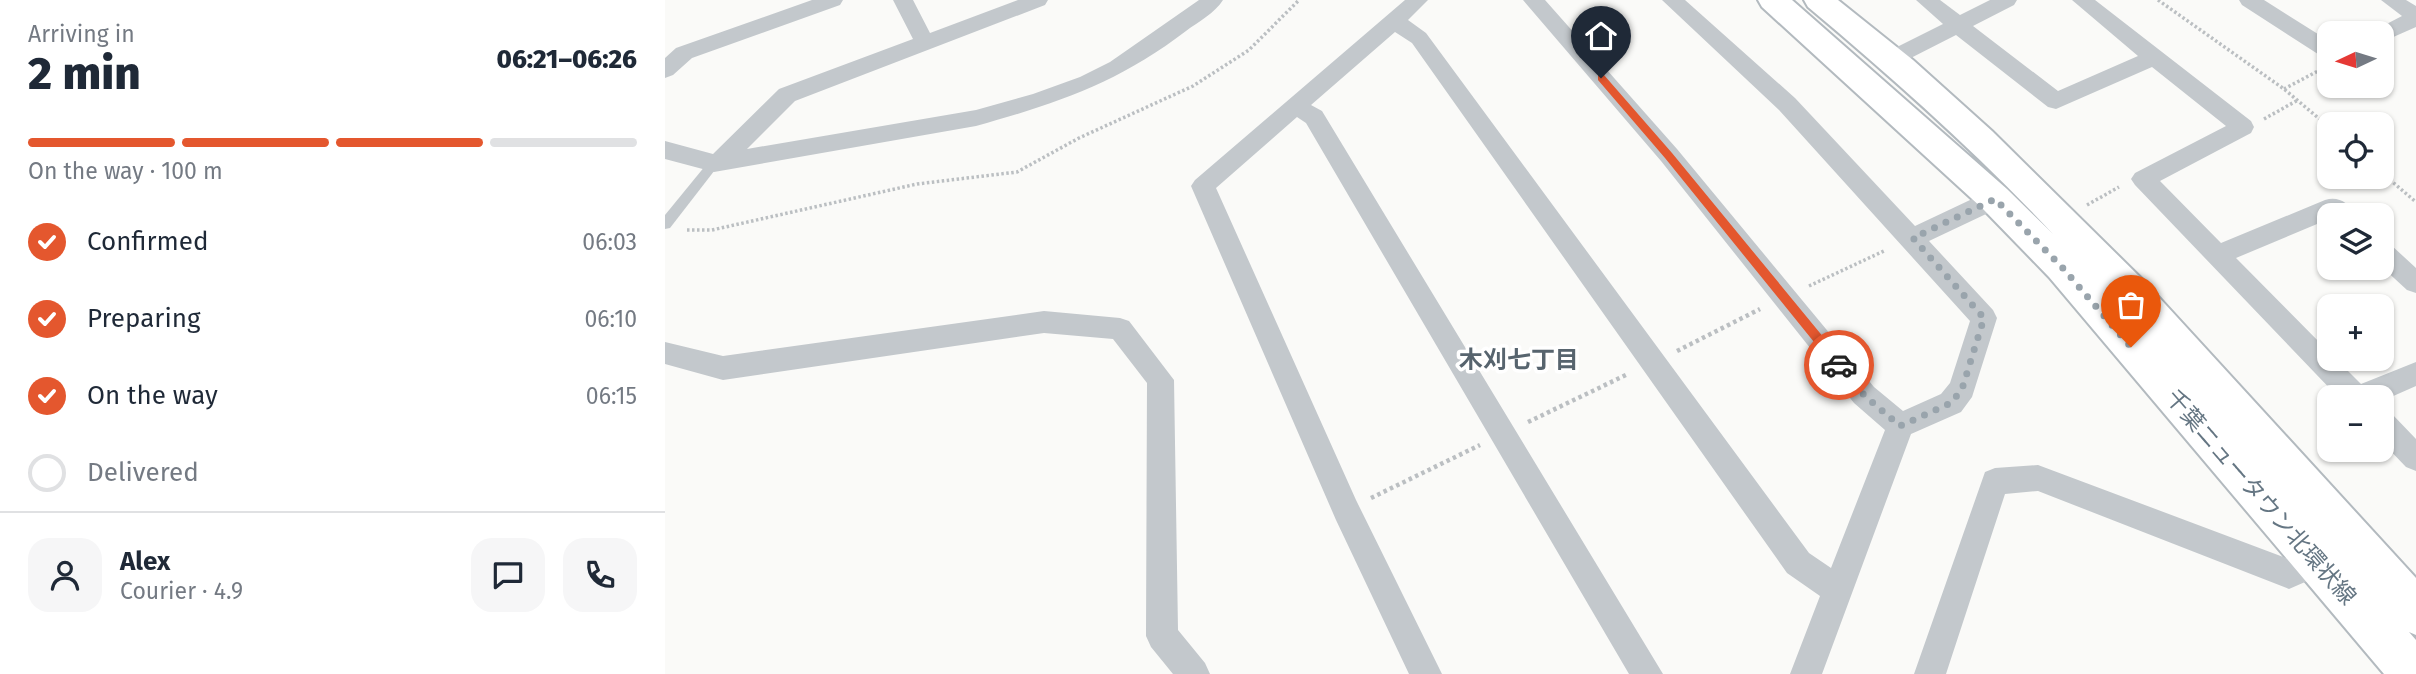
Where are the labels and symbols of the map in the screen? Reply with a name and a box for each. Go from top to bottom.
pin [1571,6,1631,78]
north arrow [2317,21,2394,98]
pin [2101,275,2161,347]
courier [1804,330,1874,400]
district label: 木刈七丁目 [1459,346,1579,374]
street label: 千葉ニュータウン北環状線 [2160,384,2362,610]

